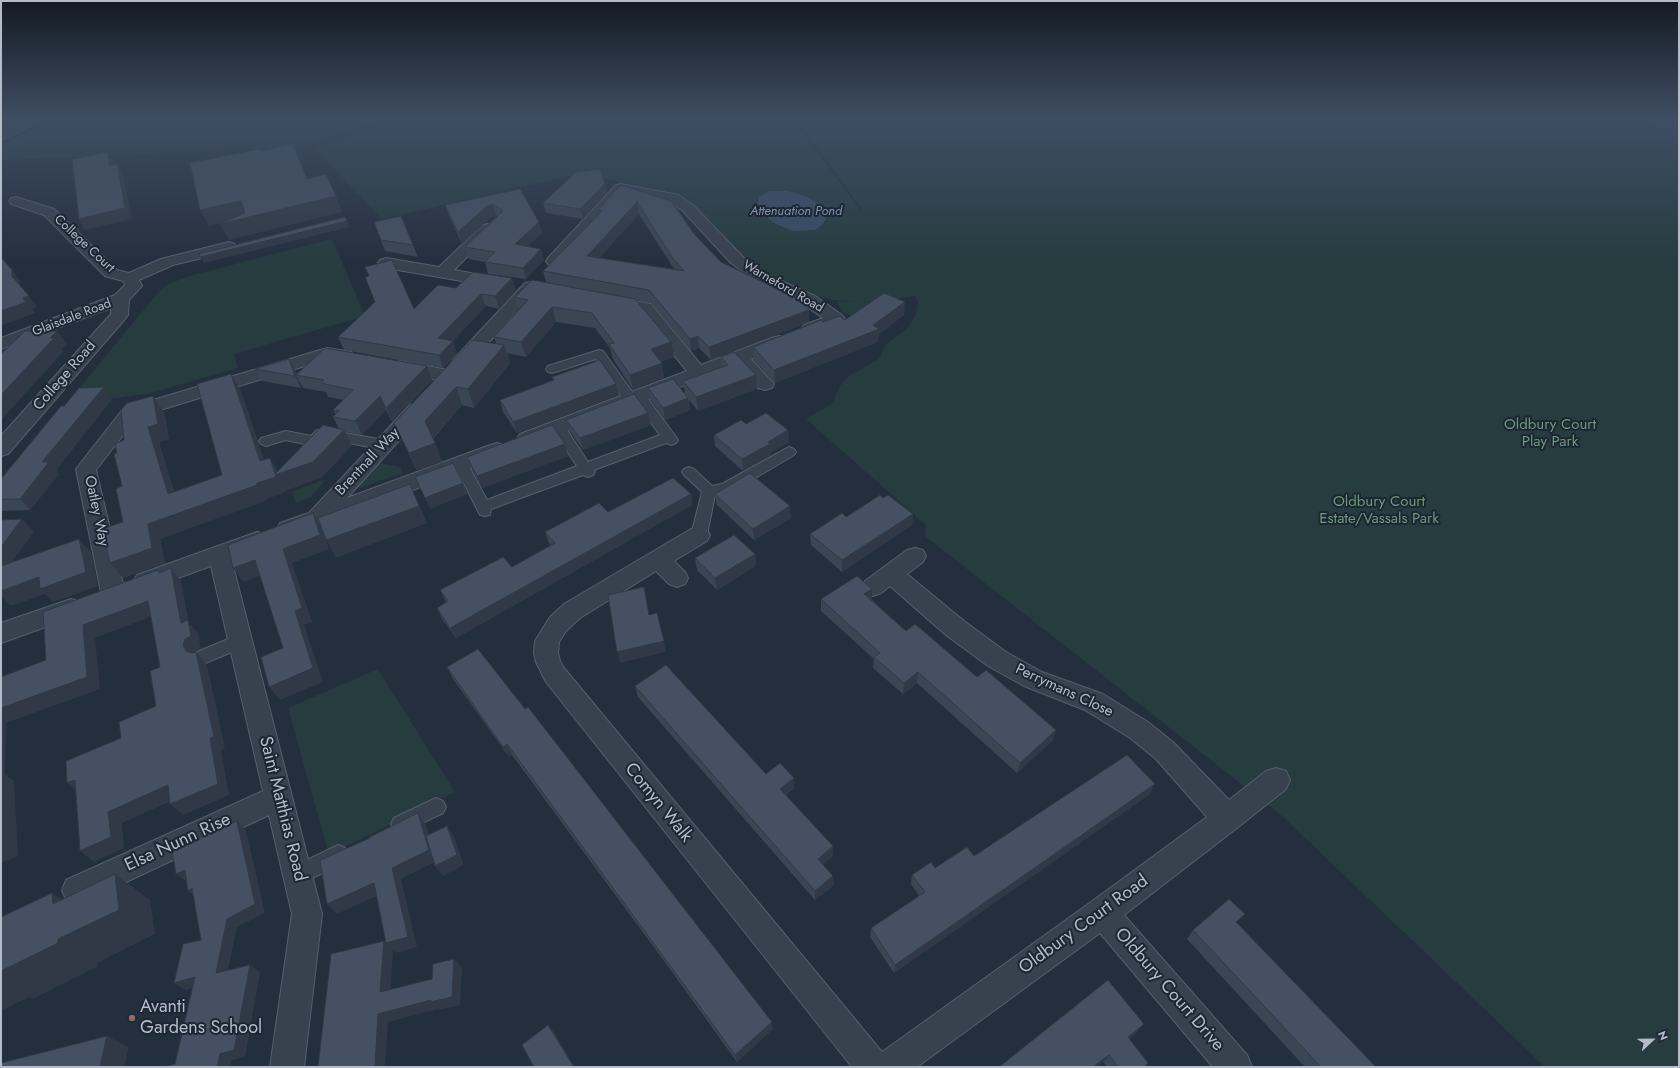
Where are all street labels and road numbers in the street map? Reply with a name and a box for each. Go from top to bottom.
street label: College Court [50,212,118,276]
street label: Warneford Road [740,258,826,316]
street label: Glaisdale Road [30,296,114,340]
street label: College Road [30,338,100,414]
street label: Brentnall Way [332,424,404,500]
street label: Oatley Way [80,474,112,548]
street label: Perrymans Close [1012,660,1116,722]
street label: Saint Matthias Road [254,734,310,884]
street label: Comyn Walk [620,759,696,847]
street label: Elsa Nunn Rise [122,809,234,877]
street label: Oldbury Court Road [1015,871,1153,979]
street label: Oldbury Court Drive [1110,924,1228,1056]

